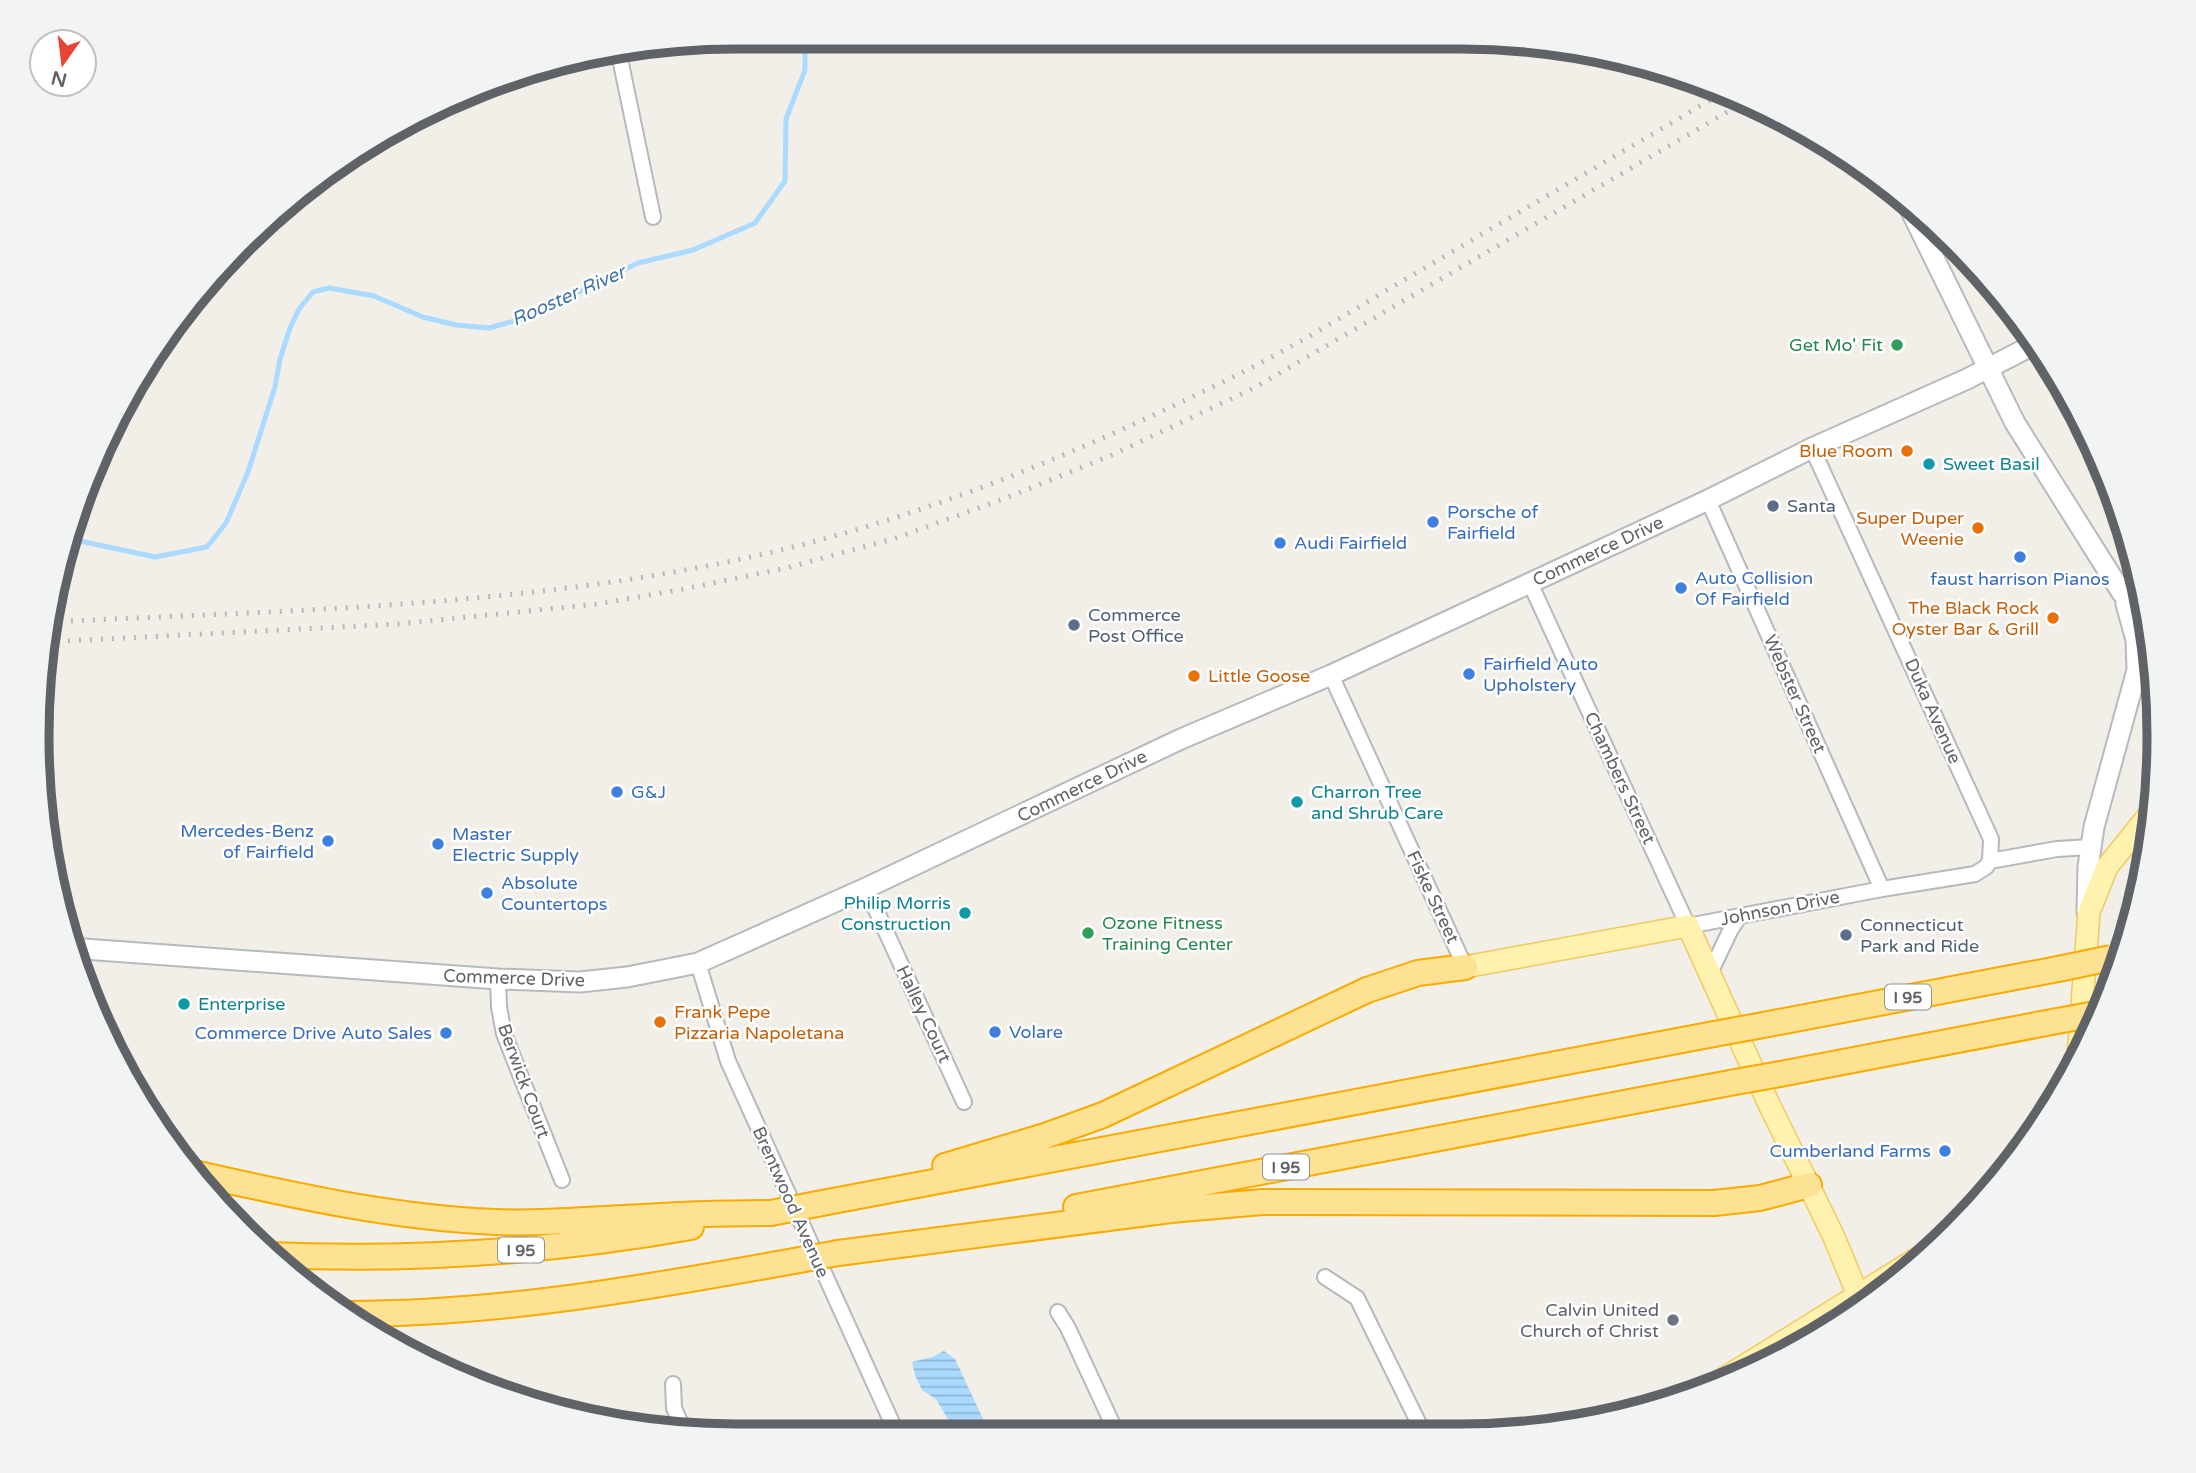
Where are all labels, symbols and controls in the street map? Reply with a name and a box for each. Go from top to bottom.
north arrow [28,28,98,98]
text: N [49,66,69,91]
water label: Rooster River [508,260,631,331]
place label: Get Mo' Fit [1789,334,1883,356]
marker: Get Mo' Fit [1889,337,1905,353]
place label: Blue Room [1799,440,1893,462]
marker: Blue Room [1899,443,1915,459]
place label: Sweet Basil [1943,453,2040,475]
marker: Sweet Basil [1921,456,1937,472]
place label: Santa [1787,495,1836,517]
marker: Santa [1765,498,1781,514]
place label: Porsche of Fairfield [1447,501,1539,544]
place label: Super Duper Weenie [1856,507,1964,550]
street label: Commerce Drive [1529,511,1667,591]
marker: Porsche of Fairfield [1425,514,1441,530]
marker: Super Duper Weenie [1970,520,1986,536]
place label: Audi Fairfield [1294,532,1407,554]
marker: Audi Fairfield [1272,535,1288,551]
marker: faust harrison Pianos [2012,549,2028,565]
place label: Auto Collision Of Fairfield [1695,567,1813,610]
place label: faust harrison Pianos [1930,568,2110,590]
marker: Auto Collision Of Fairfield [1673,580,1689,596]
place label: The Black Rock Oyster Bar & Grill [1892,597,2039,640]
place label: Commerce Post Office [1088,604,1184,647]
marker: The Black Rock Oyster Bar & Grill [2045,610,2061,626]
marker: Commerce Post Office [1066,617,1082,633]
street label: Webster Street [1759,631,1831,757]
place label: Fairfield Auto Upholstery [1483,653,1598,696]
street label: Duka Avenue [1900,655,1966,767]
place label: Little Goose [1208,665,1310,687]
marker: Fairfield Auto Upholstery [1461,666,1477,682]
marker: Little Goose [1186,668,1202,684]
street label: Chambers Street [1580,708,1660,848]
street label: Commerce Drive [1013,745,1151,827]
place label: G&J [631,781,666,803]
place label: Charron Tree and Shrub Care [1311,781,1443,824]
marker: G&J [609,784,625,800]
marker: Charron Tree and Shrub Care [1289,794,1305,810]
place label: Mercedes-Benz of Fairfield [180,820,314,863]
place label: Master Electric Supply [452,823,579,866]
marker: Mercedes-Benz of Fairfield [320,833,336,849]
marker: Master Electric Supply [430,836,446,852]
street label: Fiske Street [1402,847,1464,947]
place label: Absolute Countertops [501,872,607,915]
marker: Absolute Countertops [479,885,495,901]
street label: Johnson Drive [1719,886,1841,930]
place label: Philip Morris Construction [841,892,951,935]
marker: Philip Morris Construction [957,905,973,921]
place label: Ozone Fitness Training Center [1102,912,1233,955]
place label: Connecticut Park and Ride [1860,914,1979,957]
marker: Ozone Fitness Training Center [1080,925,1096,941]
marker: Connecticut Park and Ride [1838,927,1854,943]
street label: Halley Court [892,962,956,1066]
street label: Commerce Drive [443,965,585,991]
road number: I 95 [1885,984,1931,1009]
place label: Enterprise [198,993,286,1015]
marker: Enterprise [176,996,192,1012]
place label: Frank Pepe Pizzaria Napoletana [674,1001,844,1044]
marker: Frank Pepe Pizzaria Napoletana [652,1014,668,1030]
street label: Berwick Court [493,1021,555,1141]
place label: Volare [1009,1021,1063,1043]
place label: Commerce Drive Auto Sales [195,1022,432,1044]
marker: Volare [987,1024,1003,1040]
marker: Commerce Drive Auto Sales [438,1025,454,1041]
street label: Brentwood Avenue [748,1123,834,1281]
place label: Cumberland Farms [1769,1140,1931,1162]
marker: Cumberland Farms [1937,1143,1953,1159]
road number: I 95 [1263,1154,1309,1180]
road number: I 95 [498,1238,544,1262]
place label: Calvin United Church of Christ [1520,1299,1659,1342]
marker: Calvin United Church of Christ [1665,1312,1681,1328]

